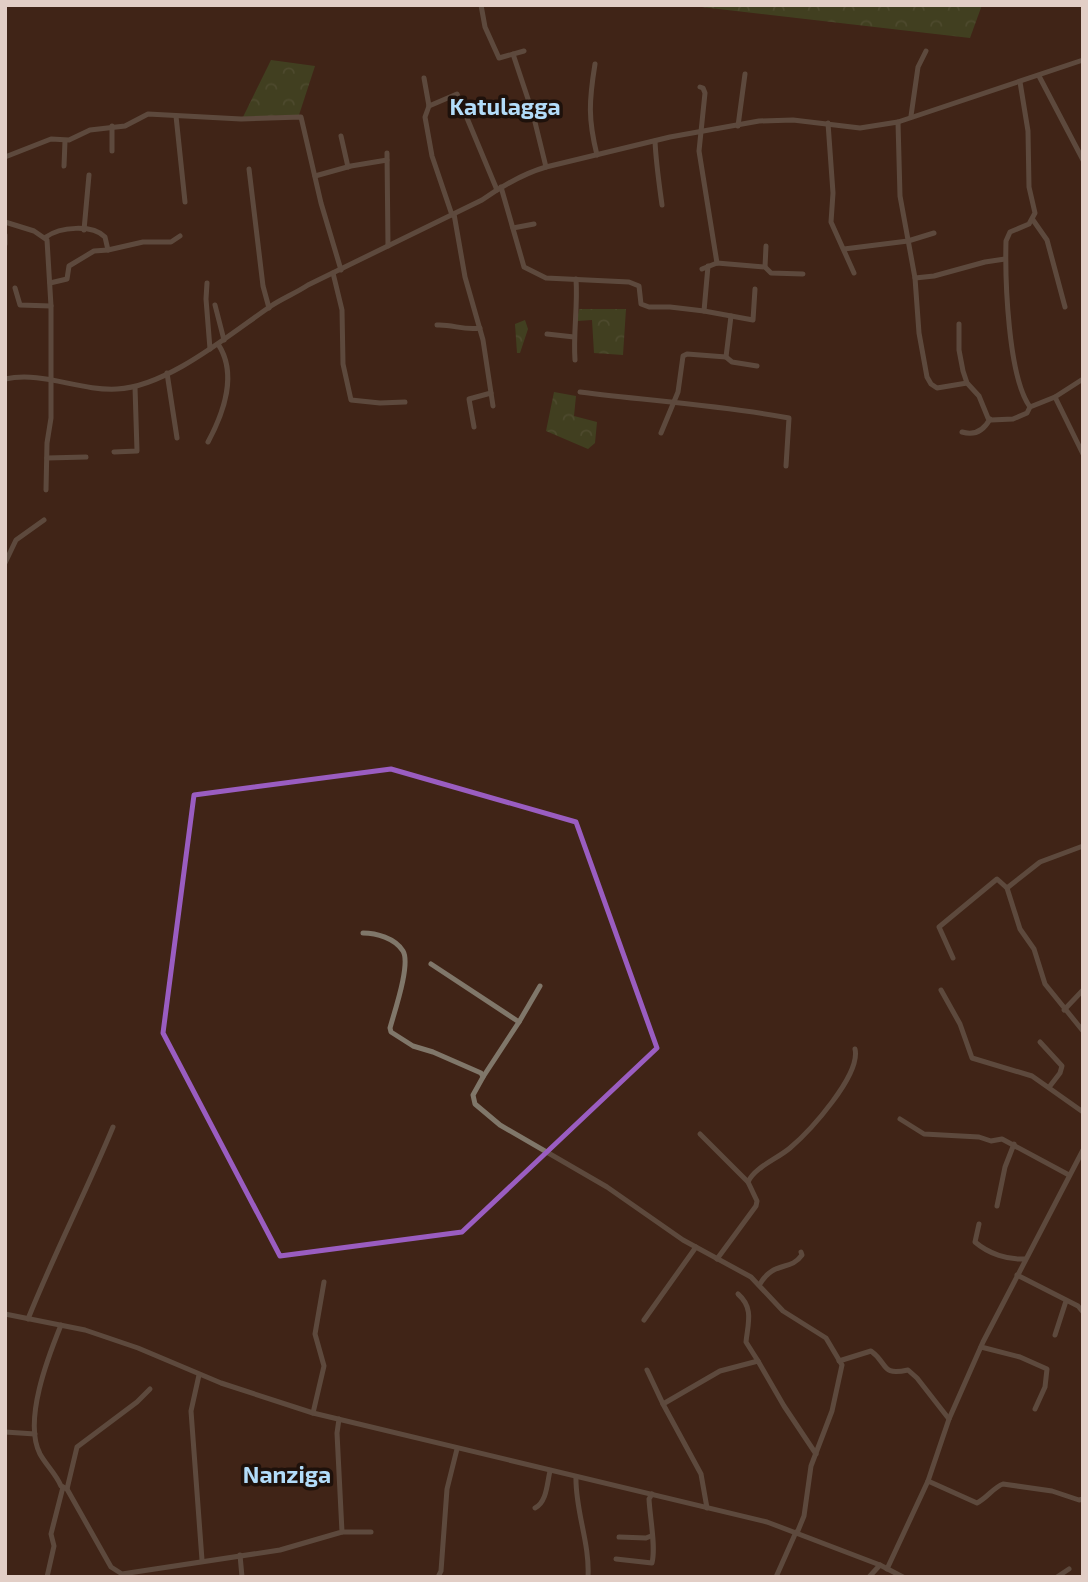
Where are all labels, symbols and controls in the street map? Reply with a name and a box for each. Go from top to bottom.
district label: Katulagga [449,92,561,120]
district label: Nanziga [243,1460,331,1488]

